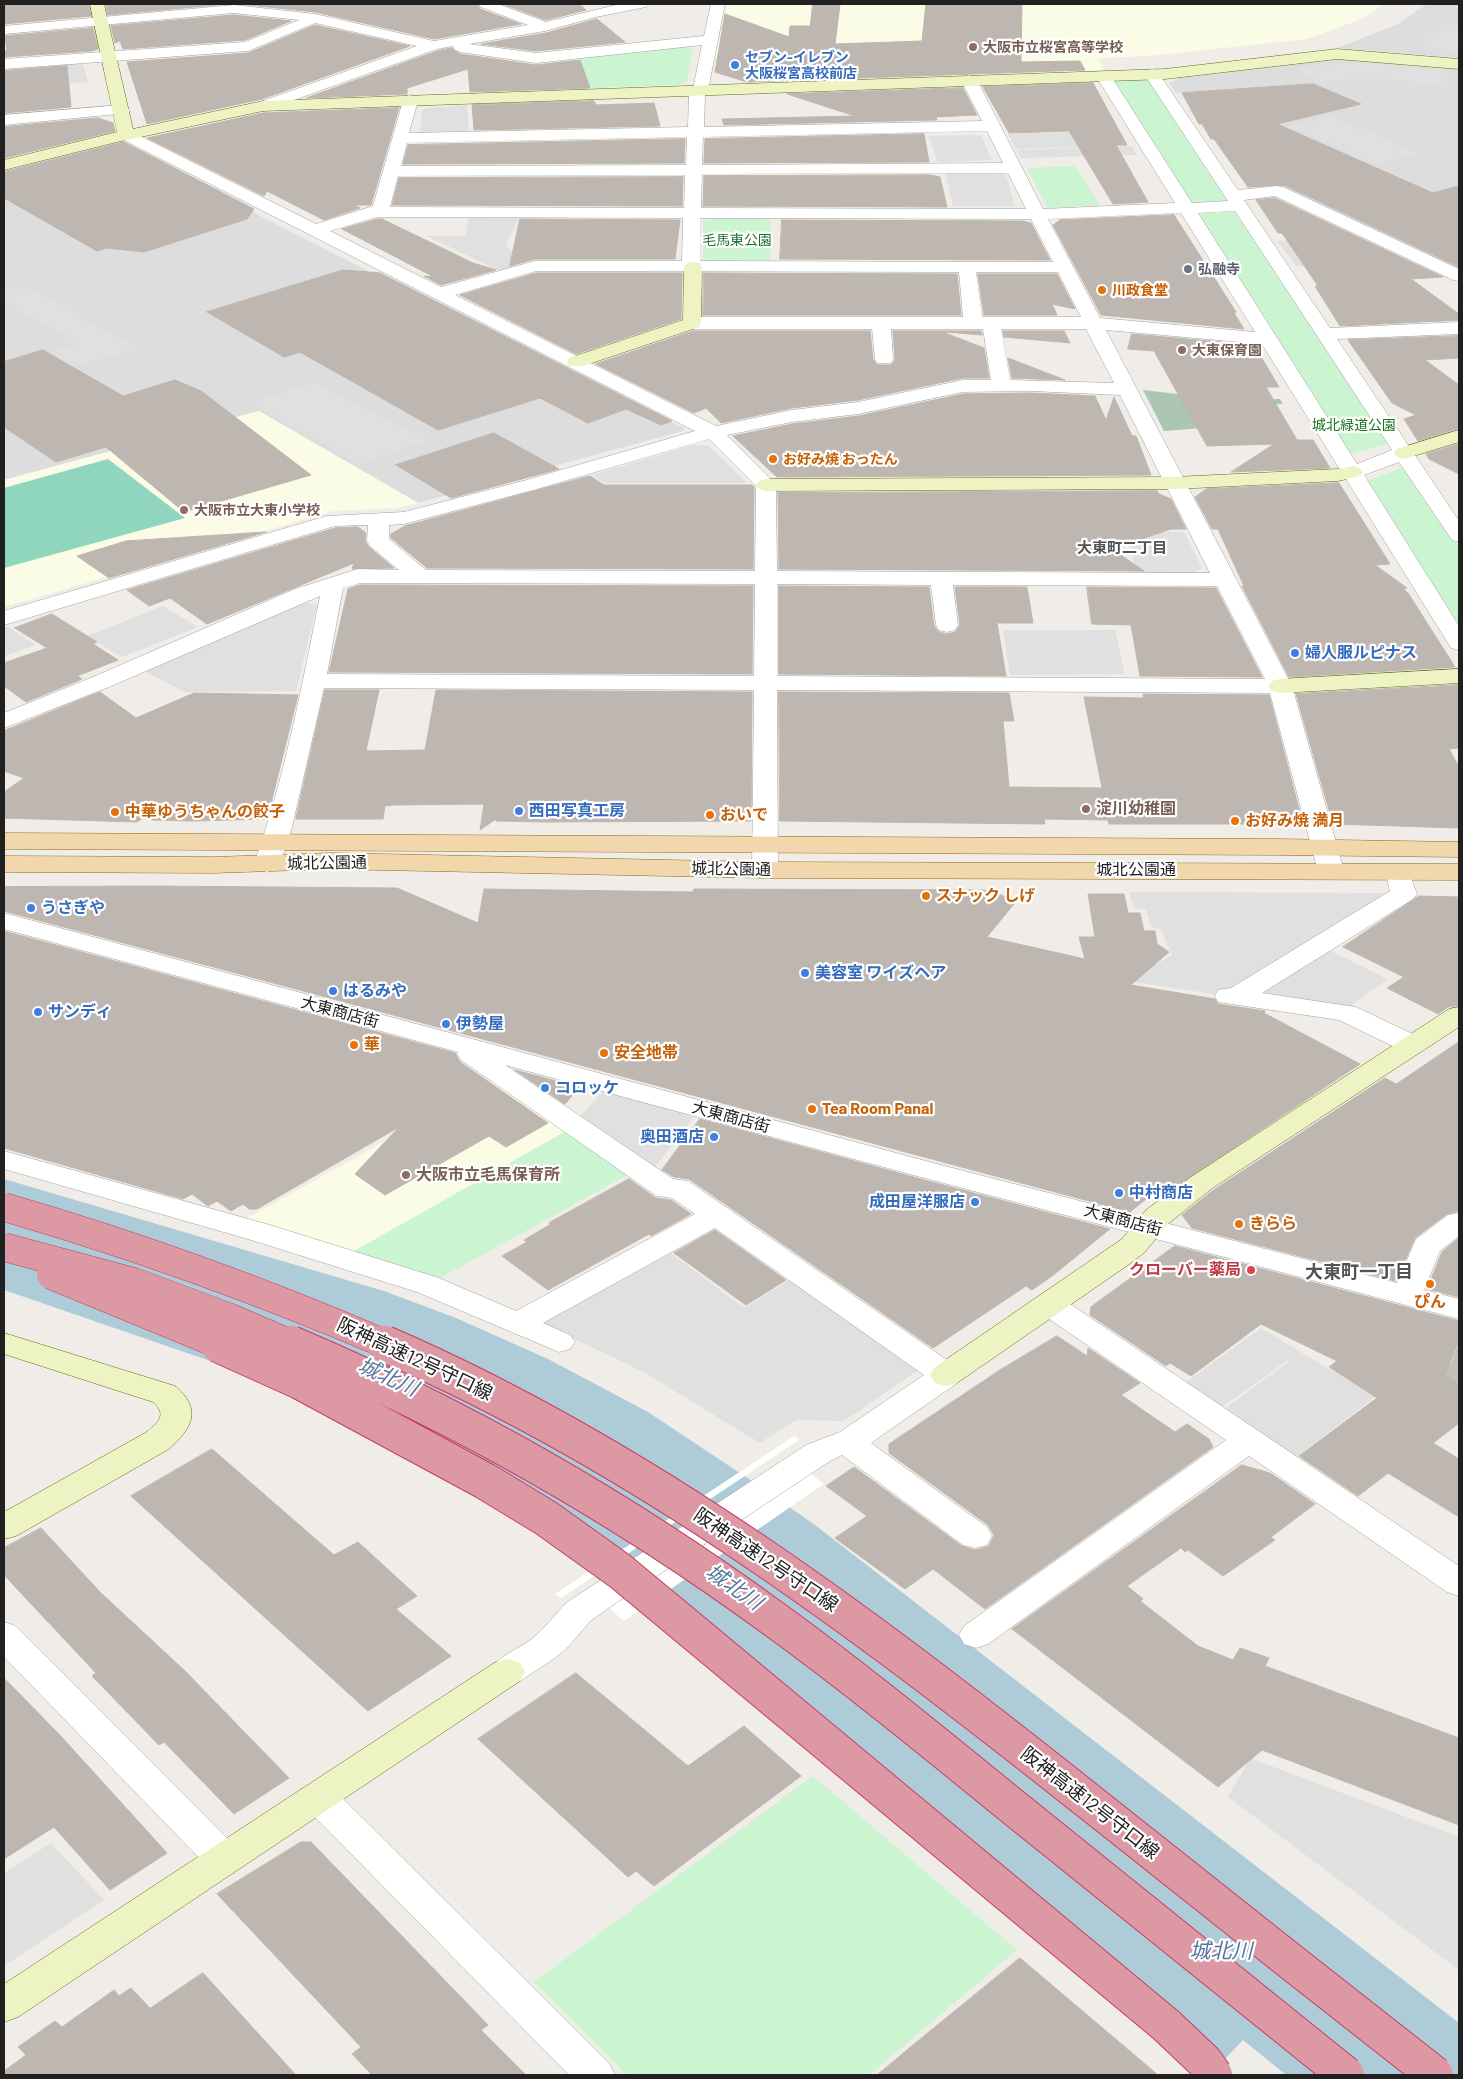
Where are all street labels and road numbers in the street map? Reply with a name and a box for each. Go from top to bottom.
street label: 城北公園通 [287,853,367,873]
street label: 城北公園通 [691,859,771,879]
street label: 城北公園通 [1096,860,1176,880]
street label: 大東商店街 [299,992,381,1032]
street label: 大東商店街 [690,1097,772,1137]
street label: 大東商店街 [1082,1200,1164,1240]
street label: 阪神高速12号守口線 [334,1313,496,1405]
street label: 阪神高速12号守口線 [690,1503,842,1617]
street label: 阪神高速12号守口線 [1016,1742,1164,1864]

